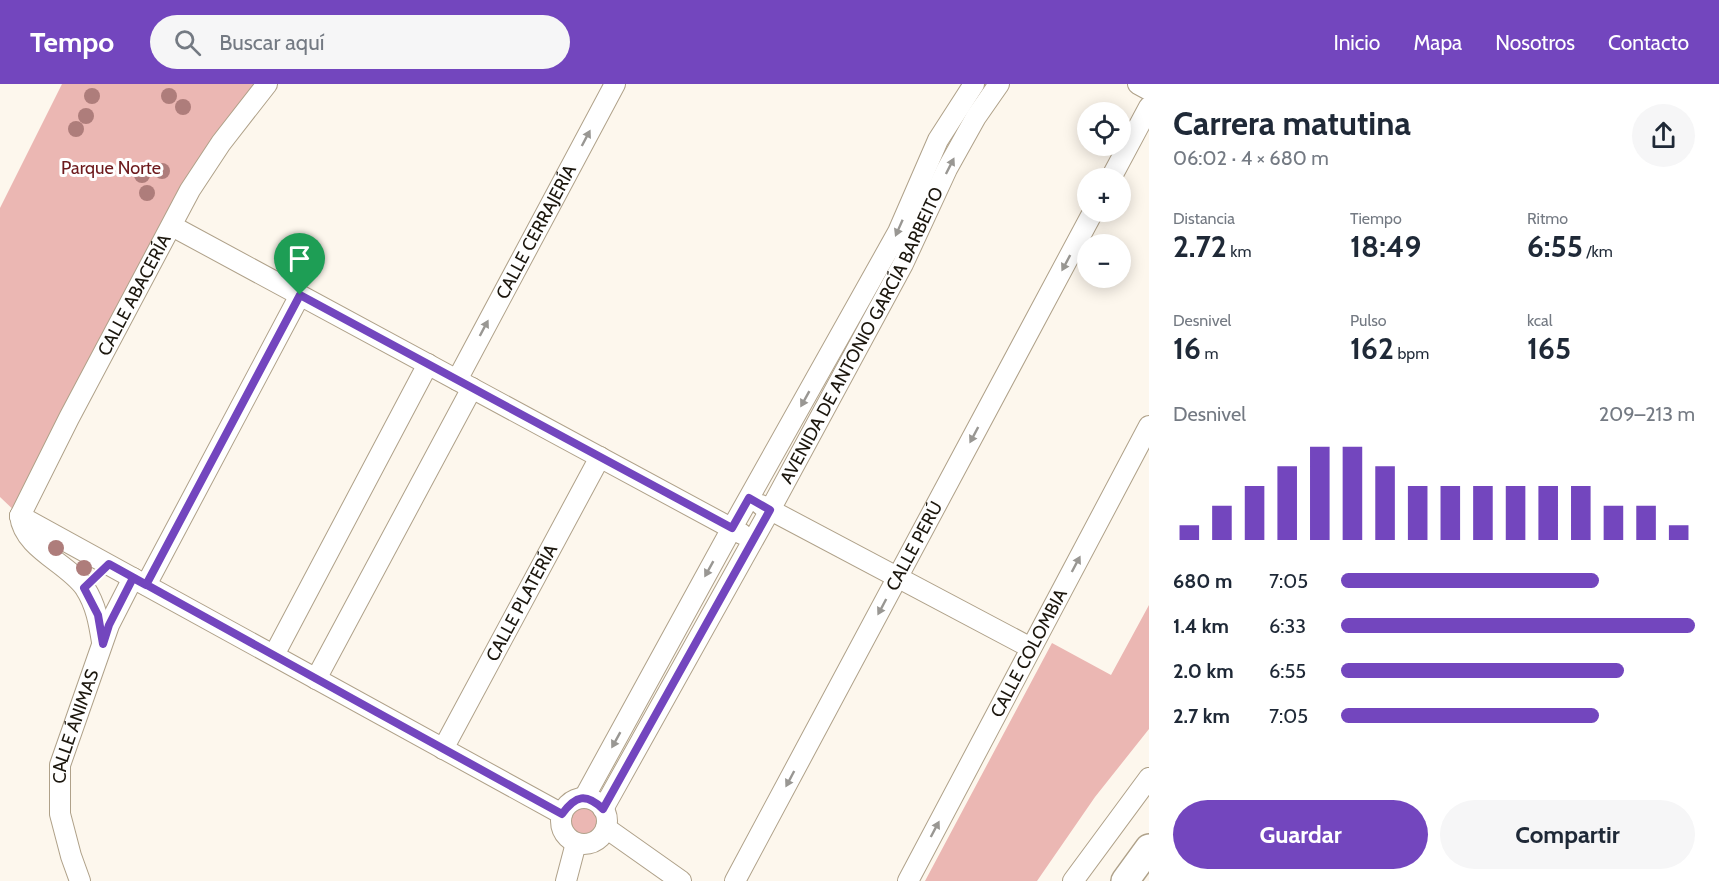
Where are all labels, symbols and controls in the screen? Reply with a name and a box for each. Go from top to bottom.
search box [150,15,570,69]
text: Tempo [30,25,114,59]
icon: search [171,26,204,59]
text: Buscar aquí [219,29,324,56]
text: Inicio [1333,30,1380,55]
text: Mapa [1413,30,1462,55]
text: Nosotros [1495,30,1575,55]
text: Contacto [1608,30,1689,55]
map controls [1077,102,1131,288]
button: locate [1077,102,1131,156]
text: Carrera matutina [1173,103,1411,143]
button: share [1632,104,1695,167]
one-way arrow [581,129,591,146]
text: 06:02 · 4 × 680 m [1173,146,1329,170]
park label: Parque Norte [61,157,161,179]
one-way arrow [945,157,954,174]
street label: CALLE CERRAJERÍA [491,161,581,303]
button: + [1077,168,1131,222]
street label: AVENIDA DE ANTONIO GARCÍA BARBEITO [775,183,948,487]
text: Distancia [1173,209,1235,228]
text: Tiempo [1350,209,1402,228]
text: Ritmo [1527,209,1568,228]
one-way arrow [894,220,903,237]
text: 2.72 [1173,228,1227,265]
text: 18:49 [1350,228,1421,265]
text: 6:55 [1527,228,1583,265]
street label: CALLE ABACERÍA [93,230,176,359]
pin [274,233,325,295]
button: − [1077,234,1131,288]
icon: arrive [283,242,316,275]
text: km [1227,242,1252,261]
text: /km [1583,242,1613,261]
one-way arrow [1061,255,1071,272]
text: Desnivel [1173,311,1231,330]
text: Pulso [1350,311,1387,330]
text: kcal [1527,311,1553,330]
one-way arrow [479,319,489,336]
text: 16 [1173,330,1201,367]
text: 162 [1350,330,1394,367]
text: 165 [1527,330,1571,367]
text: m [1201,344,1219,363]
text: bpm [1394,344,1429,363]
one-way arrow [799,391,810,407]
text: Desnivel [1173,402,1246,426]
text: 209–213 m [1599,402,1695,426]
one-way arrow [969,427,979,444]
street label: CALLE PERÚ [881,497,947,595]
street label: CALLE PLATERÍA [481,540,562,665]
one-way arrow [1071,556,1081,573]
one-way arrow [704,561,714,578]
text: 680 m [1173,569,1232,593]
text: 7:05 [1269,569,1308,593]
street label: CALLE COLOMBIA [986,585,1072,721]
one-way arrow [877,599,887,616]
text: 1.4 km [1173,614,1229,638]
text: 6:33 [1269,614,1306,638]
text: 2.0 km [1173,659,1234,683]
text: 6:55 [1269,659,1306,683]
street label: CALLE ÁNIMAS [49,667,104,783]
text: 2.7 km [1173,704,1230,728]
text: 7:05 [1269,704,1308,728]
one-way arrow [611,732,621,749]
one-way arrow [785,771,795,788]
button: Guardar [1173,800,1428,869]
button: Compartir [1440,800,1695,869]
one-way arrow [930,821,940,838]

